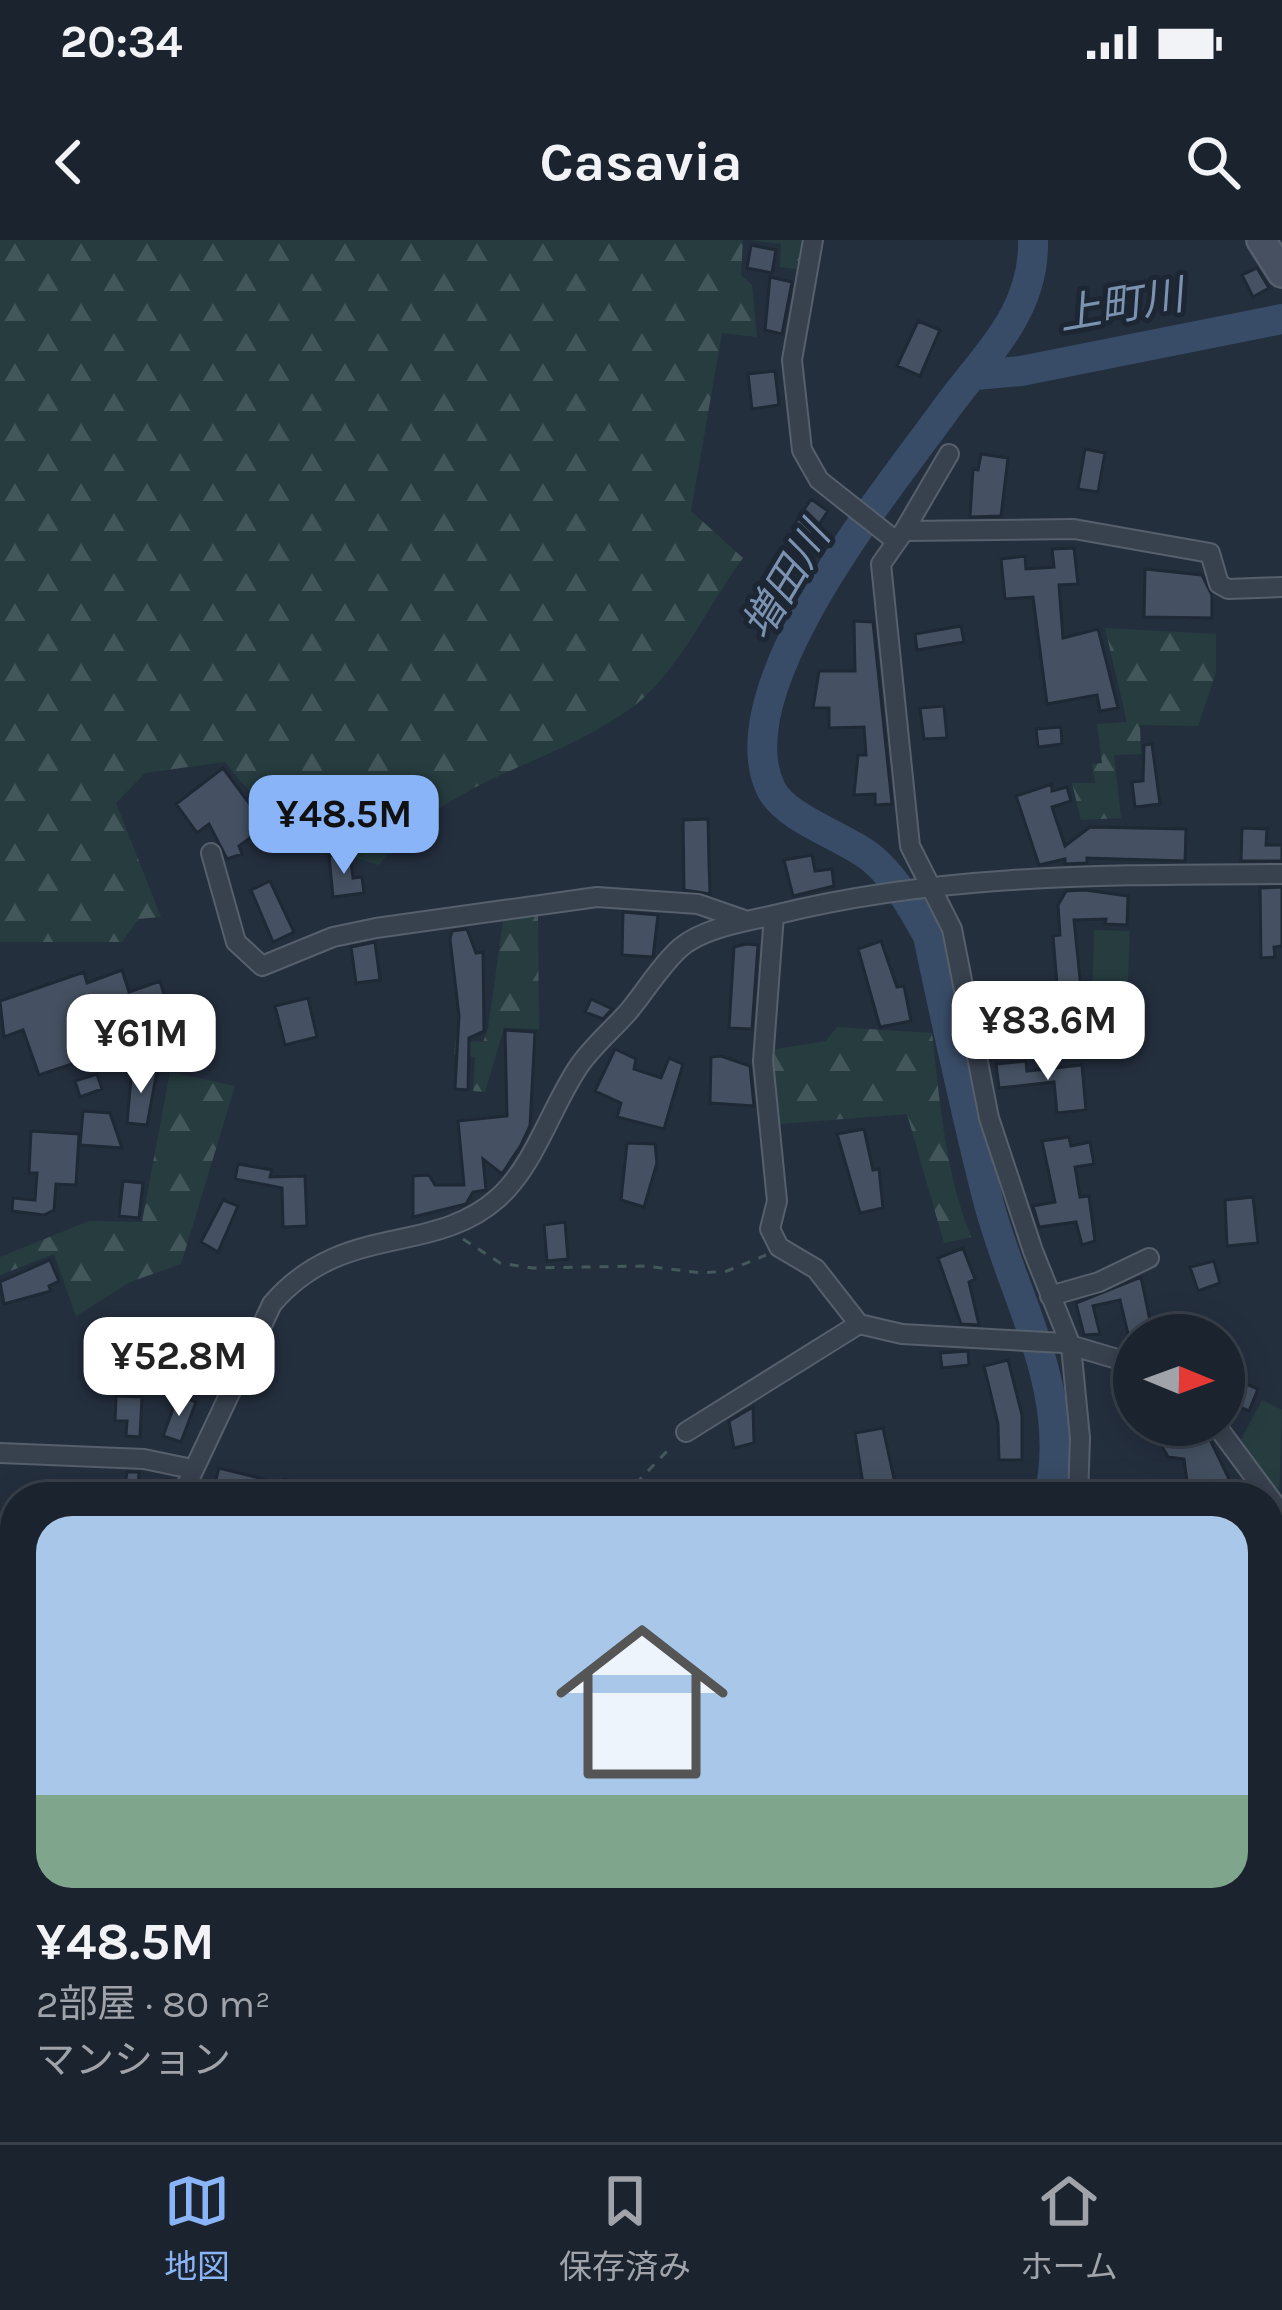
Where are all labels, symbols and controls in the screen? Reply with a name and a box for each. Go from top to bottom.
text: 20:34 [60,16,183,68]
icon: back [36,129,102,195]
icon: search [1180,129,1246,195]
text: Casavia [539,130,743,194]
water label: 上町川 [1055,269,1191,341]
water label: 増田川 [732,511,842,648]
pin: ¥48.5M [246,775,442,877]
text: ¥48.5M [276,791,412,837]
pin: ¥83.6M [950,981,1146,1083]
pin: ¥61M [70,994,212,1096]
text: ¥83.6M [979,997,1117,1043]
text: ¥61M [94,1010,188,1056]
north arrow [1113,1314,1245,1446]
map controls [1113,1314,1245,1446]
pin: ¥52.8M [81,1317,277,1419]
text: ¥52.8M [111,1333,247,1379]
icon: home [534,1594,750,1810]
text: ¥48.5M [36,1912,214,1972]
text: 2部屋 · 80 m² [36,1981,271,2027]
text: マンション [36,2037,231,2083]
tab: 地図 [164,2168,230,2288]
tab: 保存済み [559,2168,691,2288]
tab: ホーム [1020,2168,1118,2288]

